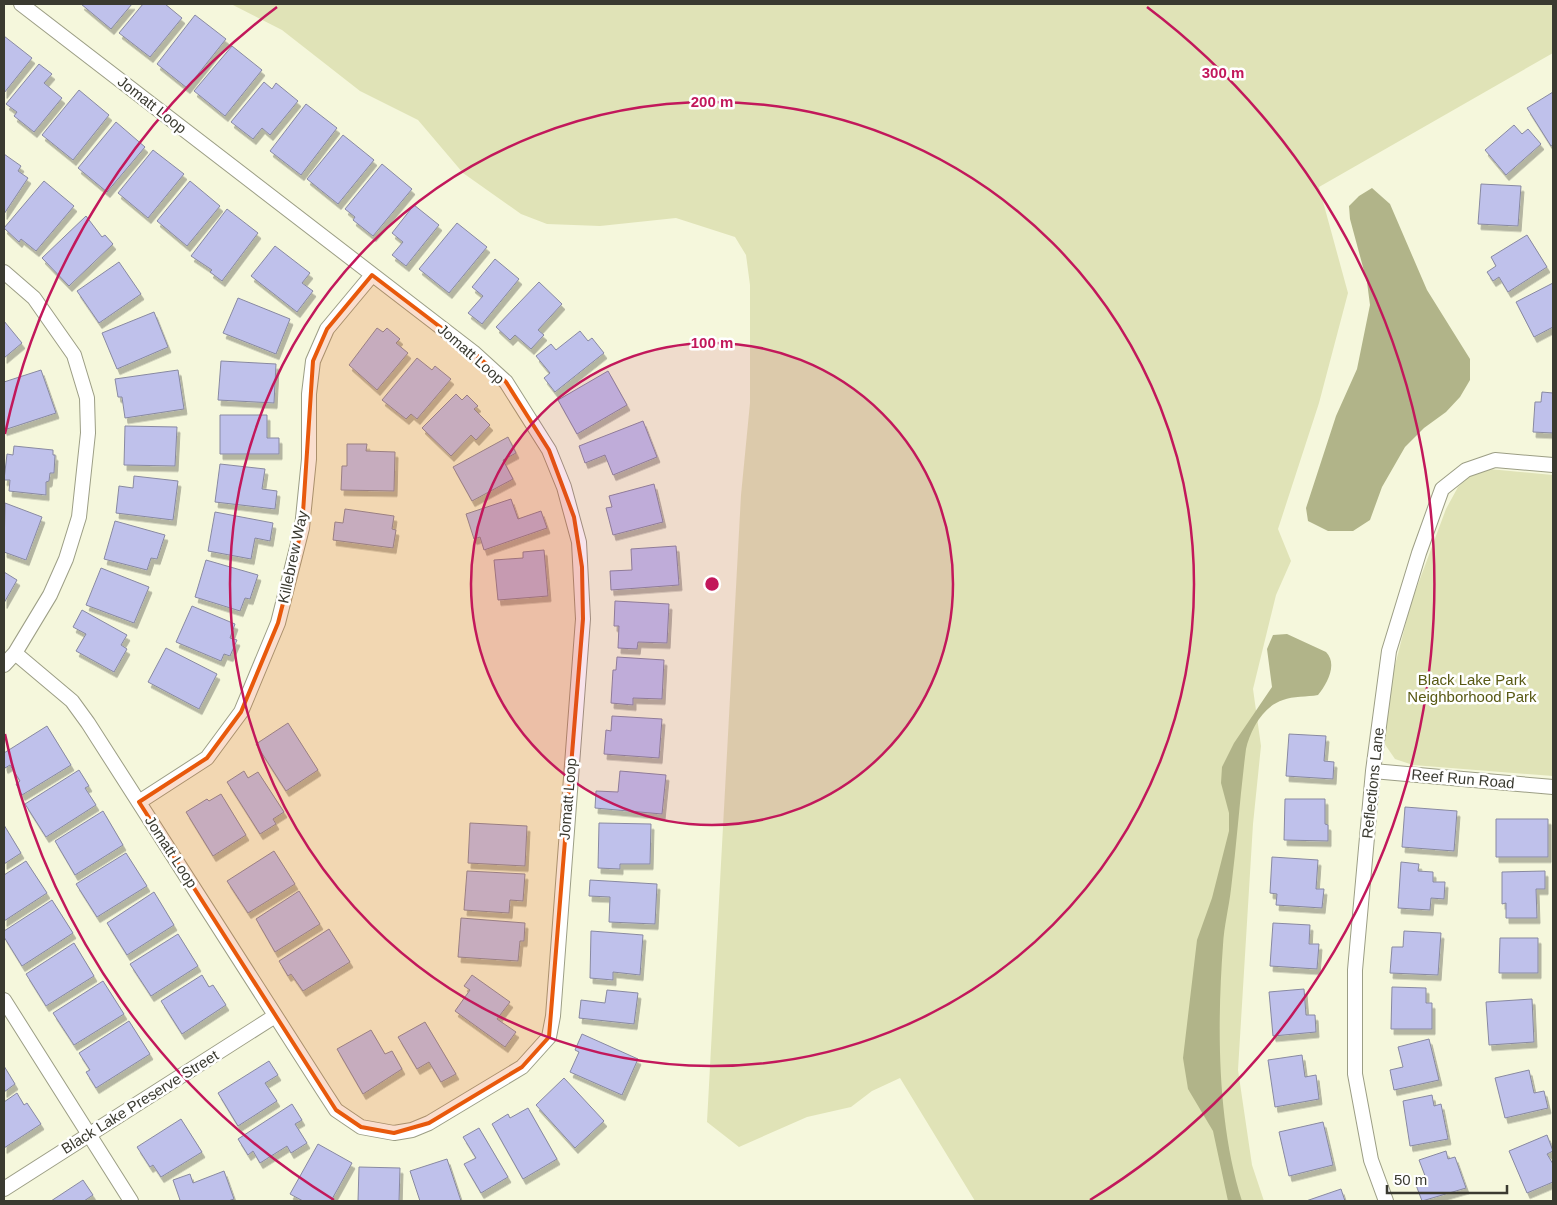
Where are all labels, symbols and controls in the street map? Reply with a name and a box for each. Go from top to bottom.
text: 300 m [1202,64,1244,81]
street label: Jomatt Loop [115,72,190,137]
text: 200 m [691,93,733,110]
street label: Jomatt Loop [435,320,508,387]
text: 100 m [691,334,733,351]
street label: Killebrew Way [274,508,311,605]
centre of rings [703,575,721,593]
park label: Black Lake Park Neighborhood Park [1407,671,1537,705]
street label: Reflections Lane [1358,726,1387,839]
street label: Jomatt Loop [555,757,580,841]
street label: Reef Run Road [1411,766,1515,791]
street label: Jomatt Loop [142,812,201,891]
street label: Black Lake Preserve Street [58,1046,222,1157]
scale bar [1387,1162,1507,1194]
text: 50 m [1394,1171,1427,1188]

